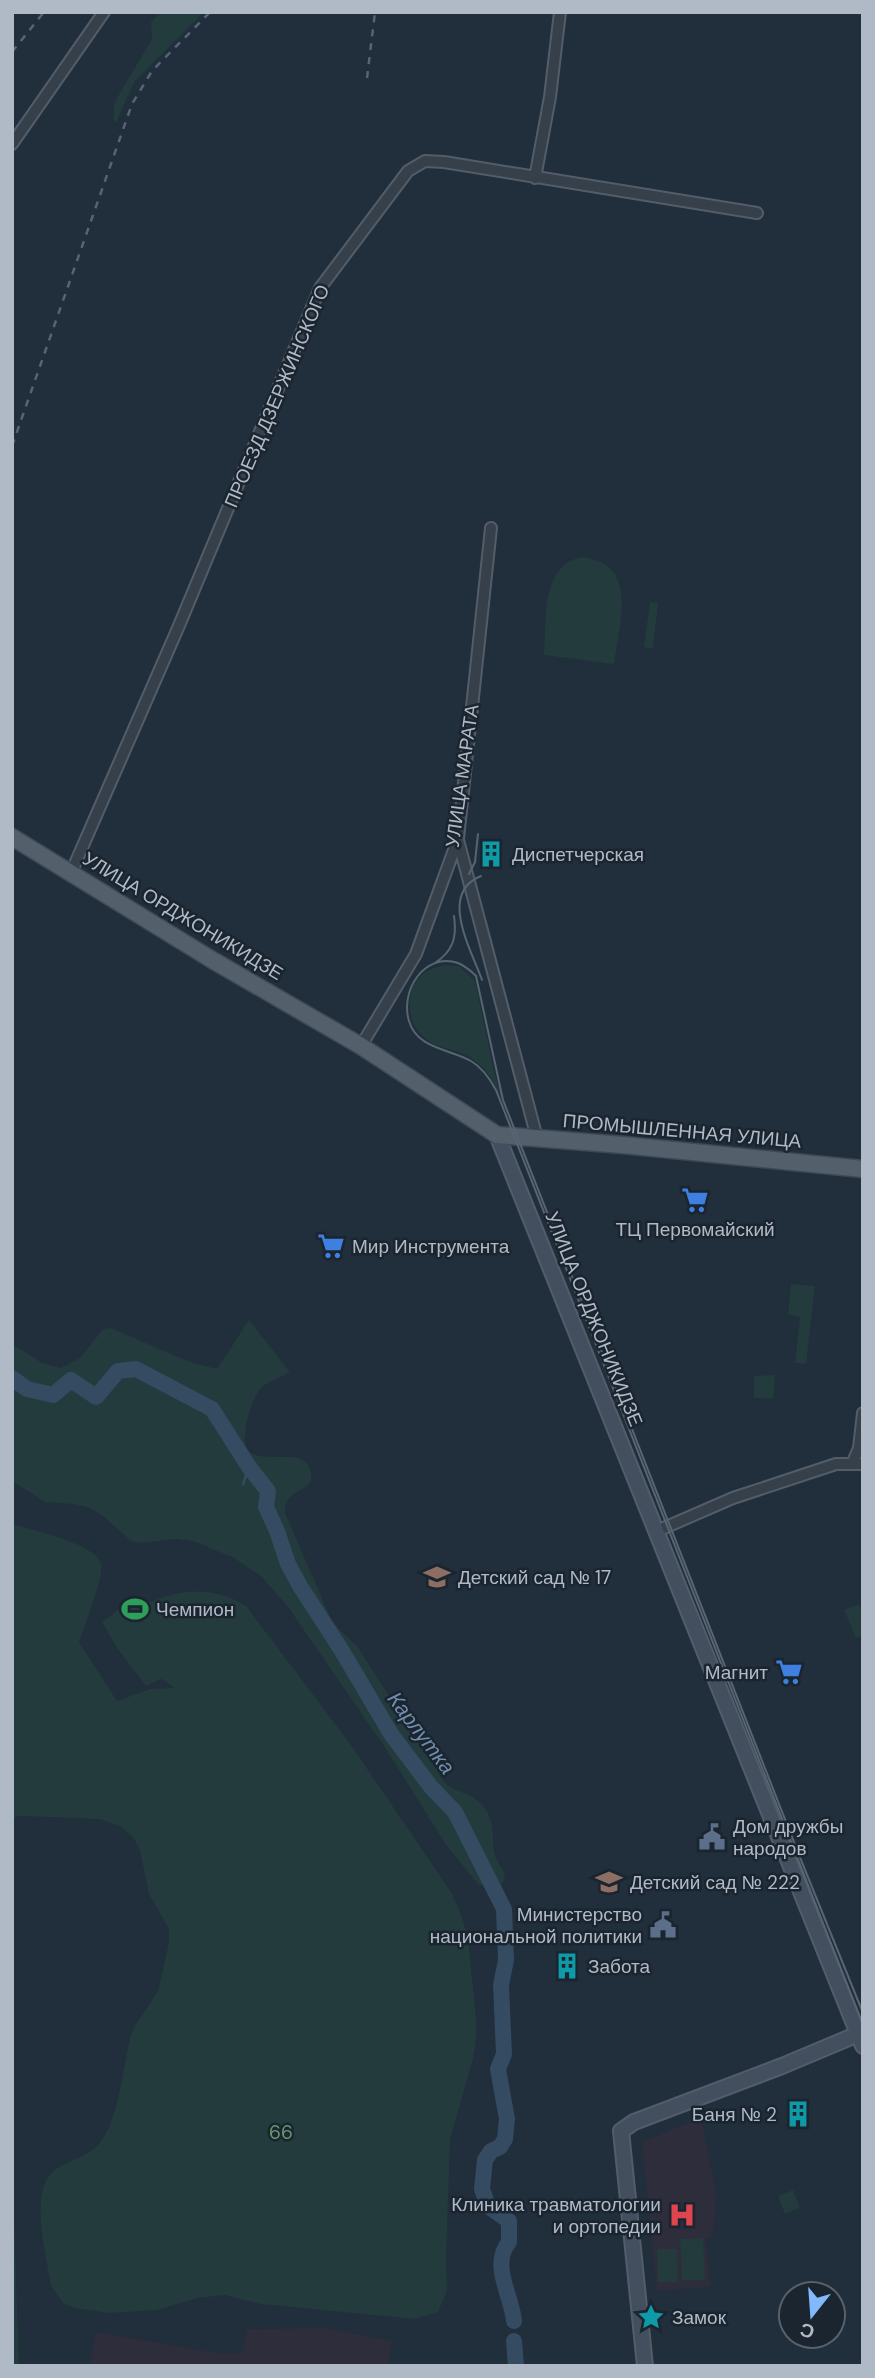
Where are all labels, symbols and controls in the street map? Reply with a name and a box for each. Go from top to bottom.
street label: ПРОЕЗД ДЗЕРЖИНСКОГО [219,281,335,511]
street label: УЛИЦА МАРАТА [440,703,484,849]
building icon: Диспетчерская [476,839,506,869]
place label: Диспетчерская [512,842,644,867]
street label: УЛИЦА ОРДЖОНИКИДЗЕ [78,846,288,986]
street label: ПРОМЫШЛЕННАЯ УЛИЦА [562,1108,802,1154]
supermarket icon: ТЦ Первомайский [680,1185,710,1215]
street label: УЛИЦА ОРДЖОНИКИДЗЕ [539,1208,649,1430]
place label: ТЦ Первомайский [615,1217,775,1242]
supermarket icon: Мир Инструмента [316,1231,346,1261]
place label: Мир Инструмента [352,1234,510,1259]
school or university icon: Детский сад № 17 [422,1562,452,1592]
place label: Детский сад № 17 [458,1565,611,1590]
sports icon: Чемпион [120,1594,150,1624]
place label: Чемпион [156,1597,234,1622]
supermarket icon: Магнит [774,1657,804,1687]
place label: Магнит [705,1660,768,1685]
water label: Карлутка [381,1686,461,1780]
place label: Дом дружбы народов [733,1814,843,1861]
public building icon: Дом дружбы народов [697,1822,727,1852]
school or university icon: Детский сад № 222 [594,1867,624,1897]
place label: Детский сад № 222 [630,1870,800,1895]
place label: Министерство национальной политики [430,1902,642,1949]
public building icon: Министерство национальной политики [648,1910,678,1940]
building icon: Забота [552,1951,582,1981]
place label: Забота [588,1954,651,1979]
building icon: Баня № 2 [783,2099,813,2129]
place label: Баня № 2 [692,2102,777,2127]
park label: 66 [269,2120,293,2145]
place label: Клиника травматологии и ортопедии [451,2192,661,2239]
hospital icon: Клиника травматологии и ортопедии [667,2200,697,2230]
north arrow [777,2280,847,2350]
place icon: Замок [636,2302,666,2332]
place label: Замок [672,2305,727,2330]
text: С [797,2317,817,2345]

